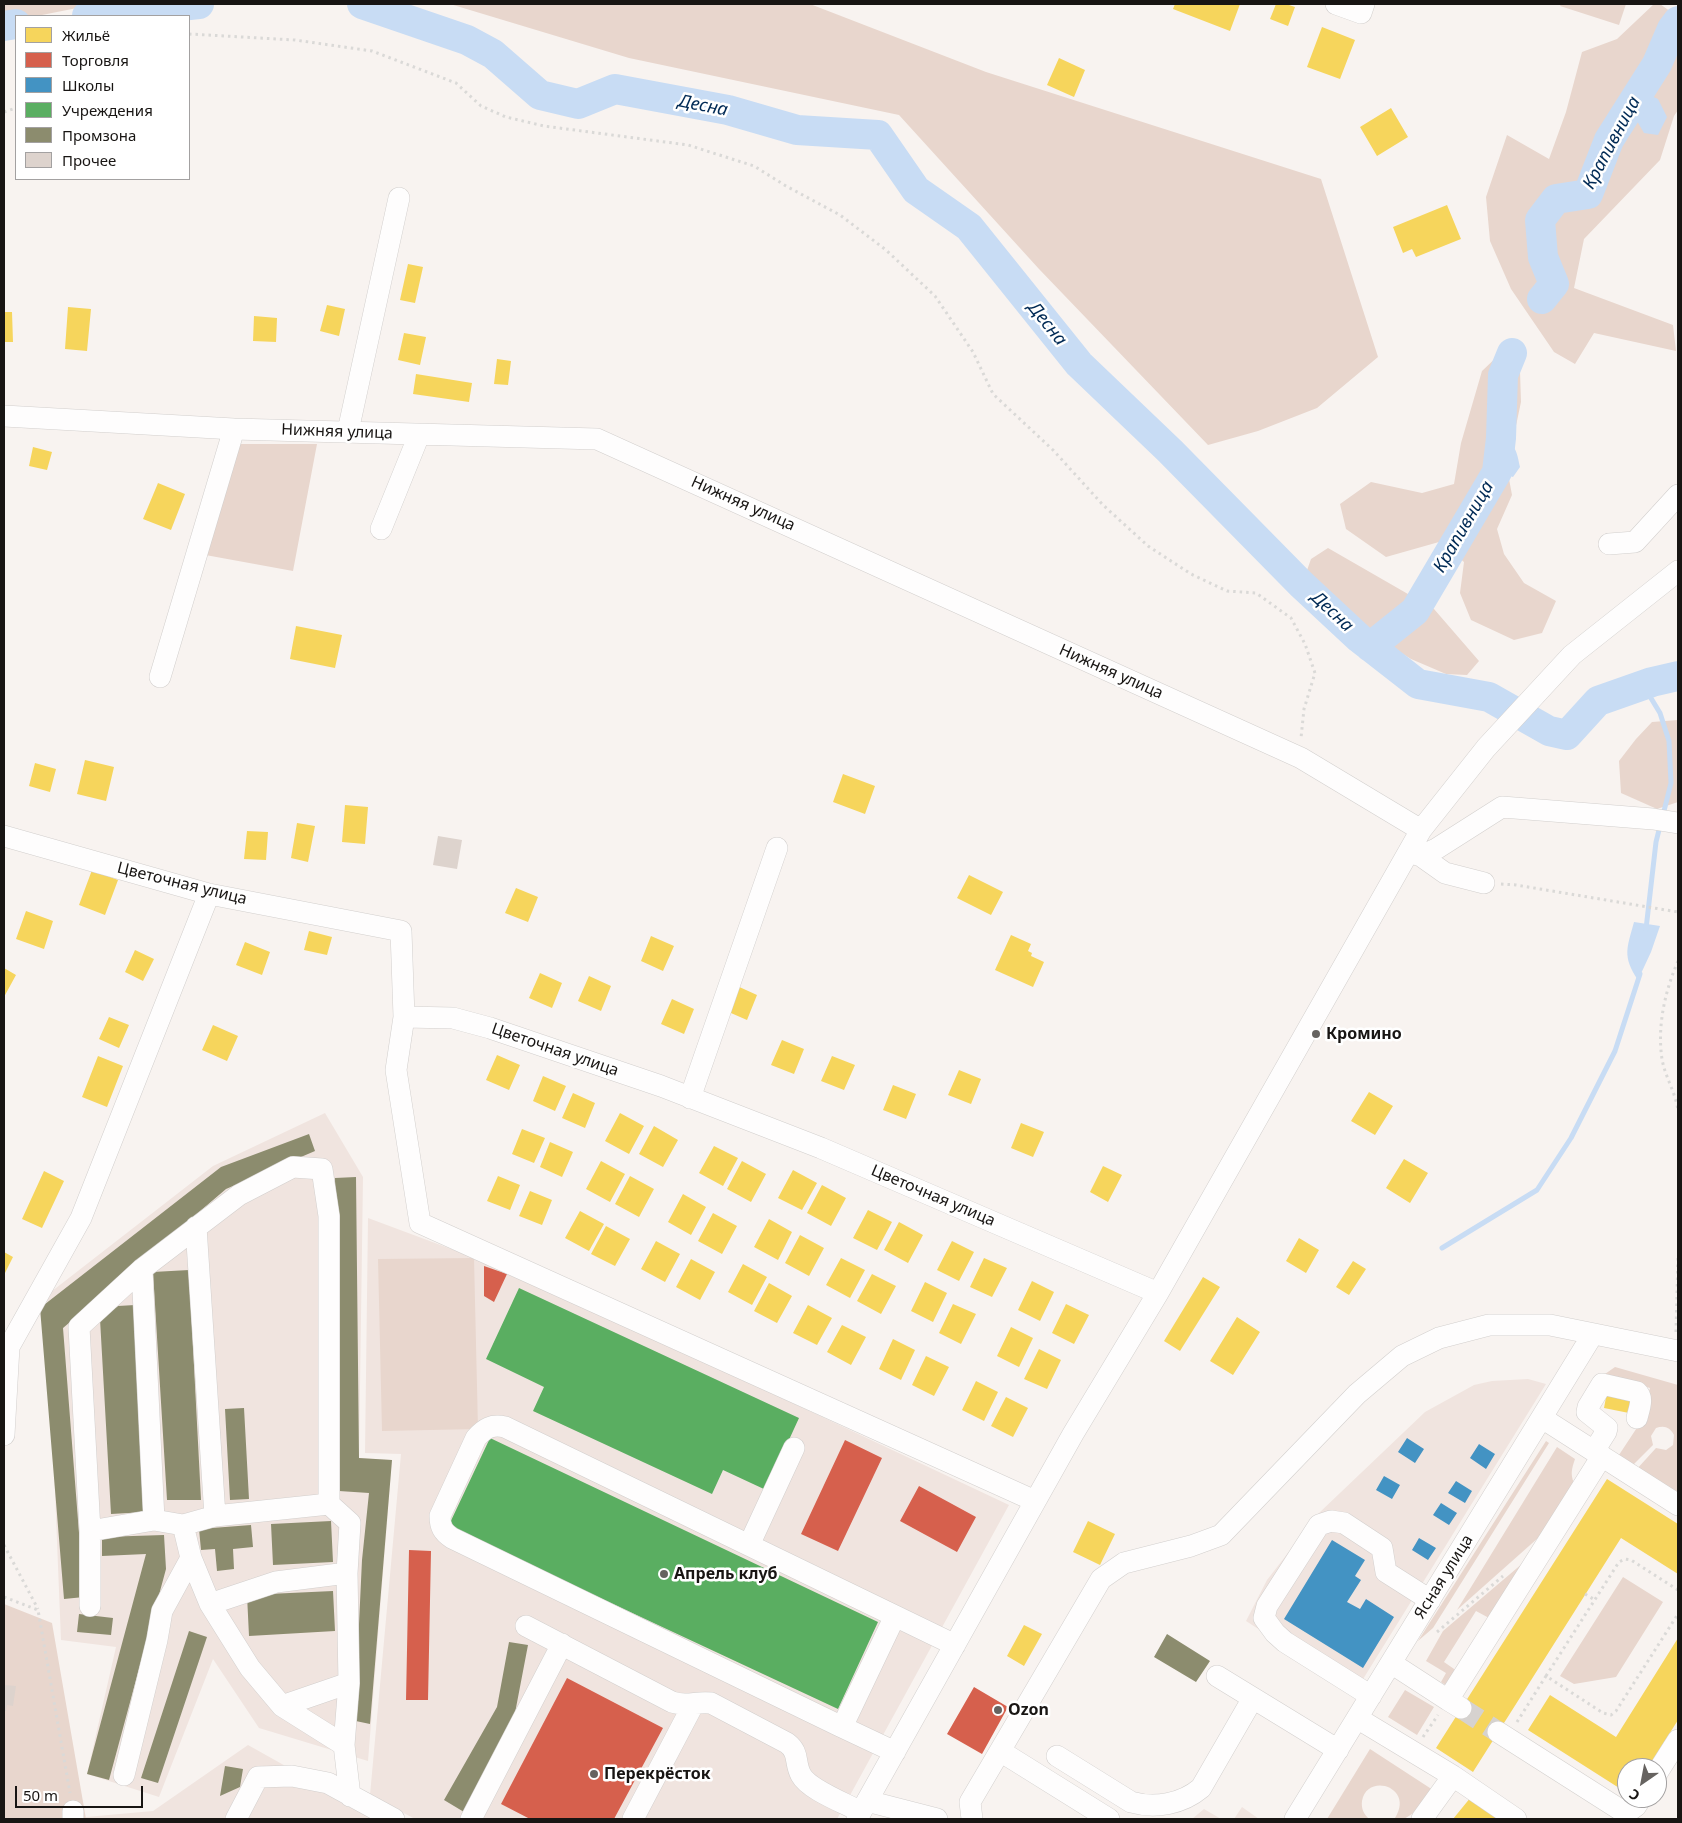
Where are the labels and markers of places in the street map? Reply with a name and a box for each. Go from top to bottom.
place label: Кромино [1326,1024,1402,1044]
marker: Кромино [1310,1028,1322,1040]
place label: Апрель клуб [674,1564,778,1584]
marker: Апрель клуб [658,1568,670,1580]
place label: Ozon [1008,1700,1049,1720]
marker: Ozon [992,1704,1004,1716]
place label: Перекрёсток [604,1764,710,1784]
marker: Перекрёсток [588,1768,600,1780]

